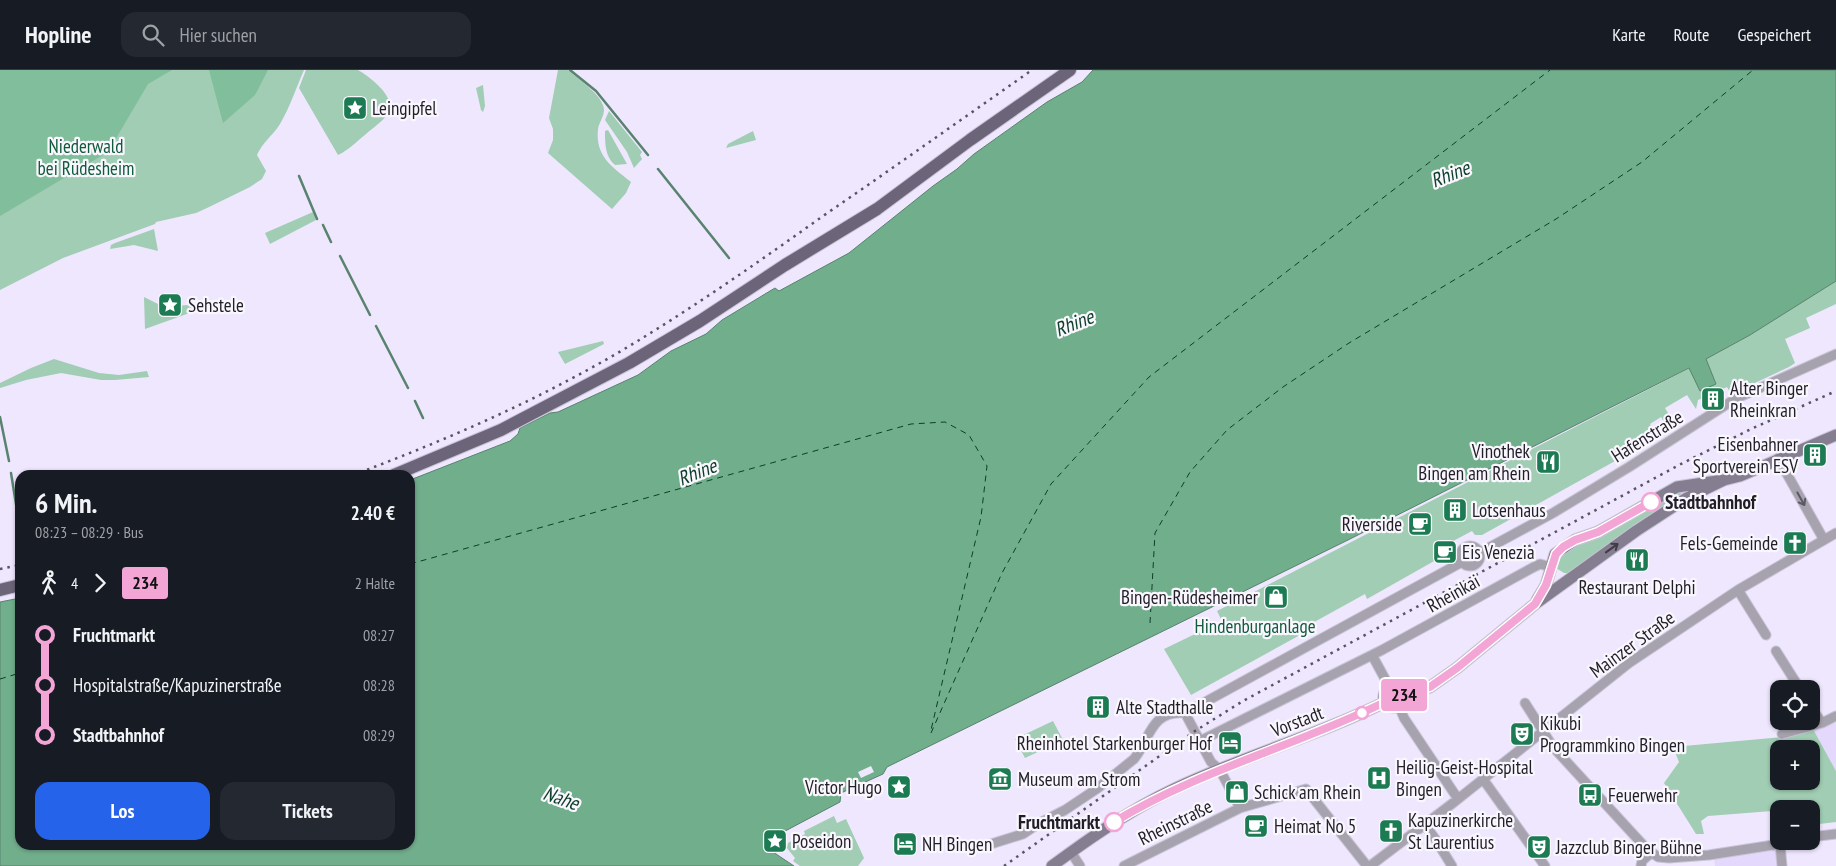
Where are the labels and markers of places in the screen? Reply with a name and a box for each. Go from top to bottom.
place icon: Leingipfel [342,95,368,121]
place label: Leingipfel [372,96,437,120]
place icon: Sehstele [157,292,183,318]
place label: Sehstele [188,293,244,317]
place label: Alter Binger Rheinkran [1730,376,1809,422]
building icon: Alter Binger Rheinkran [1700,386,1726,412]
place label: Eisenbahner Sportverein ESV [1693,432,1799,478]
place label: Vinothek Bingen am Rhein [1418,439,1531,485]
building icon: Eisenbahner Sportverein ESV [1802,442,1828,468]
restaurant icon: Vinothek Bingen am Rhein [1535,449,1561,475]
place label: Stadtbahnhof [1665,490,1757,514]
marker: Stadtbahnhof [1641,492,1661,512]
building icon: Lotsenhaus [1442,497,1468,523]
place label: Lotsenhaus [1472,498,1546,522]
cafe icon: Riverside [1407,511,1433,537]
place label: Riverside [1342,512,1402,536]
church icon: Fels-Gemeinde [1782,530,1808,556]
place label: Fels-Gemeinde [1680,531,1778,555]
cafe icon: Eis Venezia [1432,539,1458,565]
place label: Eis Venezia [1462,540,1535,564]
restaurant icon: Restaurant Delphi [1624,547,1650,573]
place label: Restaurant Delphi [1578,575,1696,599]
shop icon: Bingen-Rüdesheimer [1263,584,1289,610]
place label: Bingen-Rüdesheimer [1121,585,1259,609]
building icon: Alte Stadthalle [1085,694,1111,720]
place label: Alte Stadthalle [1116,695,1214,719]
unlabelled marker [1355,706,1369,720]
place label: Kikubi Programmkino Bingen [1540,711,1685,757]
theatre icon: Kikubi Programmkino Bingen [1509,721,1535,747]
hotel icon: Rheinhotel Starkenburger Hof [1217,730,1243,756]
place label: Rheinhotel Starkenburger Hof [1017,731,1213,755]
place label: Heilig-Geist-Hospital Bingen [1396,755,1534,801]
hospital icon: Heilig-Geist-Hospital Bingen [1366,765,1392,791]
museum icon: Museum am Strom [987,766,1013,792]
place label: Museum am Strom [1018,767,1140,791]
place icon: Victor Hugo [886,774,912,800]
place label: Victor Hugo [804,775,882,799]
shop icon: Schick am Rhein [1224,779,1250,805]
place label: Schick am Rhein [1254,780,1361,804]
bus stop icon: Feuerwehr [1577,782,1603,808]
place label: Feuerwehr [1608,783,1678,807]
place label: Kapuzinerkirche St Laurentius [1408,808,1513,854]
place label: Fruchtmarkt [1018,810,1100,834]
marker: Fruchtmarkt [1104,812,1124,832]
cafe icon: Heimat No 5 [1243,813,1269,839]
place label: Heimat No 5 [1274,814,1356,838]
church icon: Kapuzinerkirche St Laurentius [1378,818,1404,844]
place icon: Poseidon [762,828,788,854]
place label: Poseidon [792,829,851,853]
hotel icon: NH Bingen [892,831,918,857]
place label: NH Bingen [922,832,992,856]
theatre icon: Jazzclub Binger Bühne [1526,834,1552,860]
place label: Jazzclub Binger Bühne [1555,835,1702,859]

